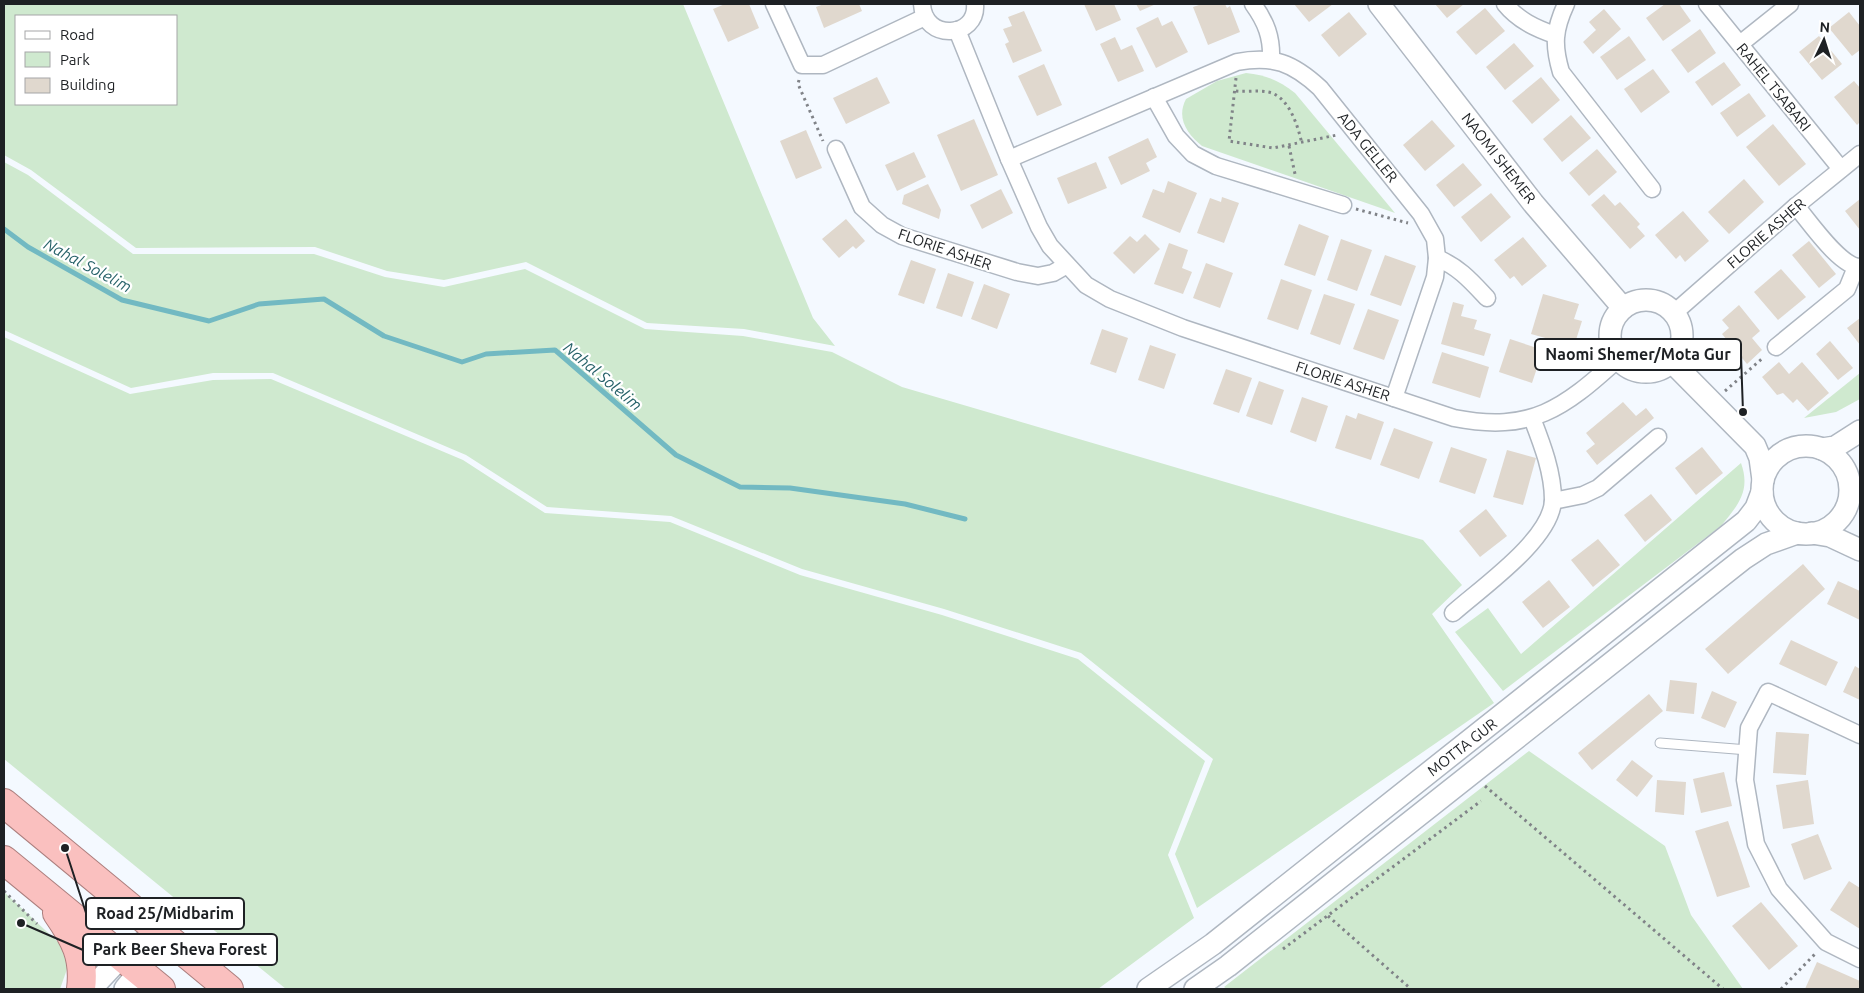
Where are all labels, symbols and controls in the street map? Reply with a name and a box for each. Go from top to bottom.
legend [15,15,178,105]
north arrow [1799,15,1849,65]
text: N [1819,19,1831,35]
text: Road [60,26,95,43]
street label: RAHEL TSABARI [1733,40,1815,134]
text: Park [60,51,90,68]
text: Building [60,76,115,93]
street label: ADA GELLER [1335,109,1401,185]
street label: NAOMI SHEMER [1458,110,1540,206]
street label: FLORIE ASHER [1724,194,1808,272]
street label: FLORIE ASHER [896,225,994,273]
water label: Nahal Solelim [41,234,135,296]
water label: Nahal Solelim [560,338,646,414]
callout: Naomi Shemer/Mota Gur [1535,339,1741,370]
text: Naomi Shemer/Mota Gur [1545,345,1731,363]
street label: FLORIE ASHER [1294,358,1392,404]
street label: MOTTA GUR [1424,715,1500,779]
callout: Road 25/Midbarim [86,898,244,929]
text: Road 25/Midbarim [96,904,234,922]
callout: Park Beer Sheva Forest [83,934,277,965]
text: Park Beer Sheva Forest [93,940,267,958]

